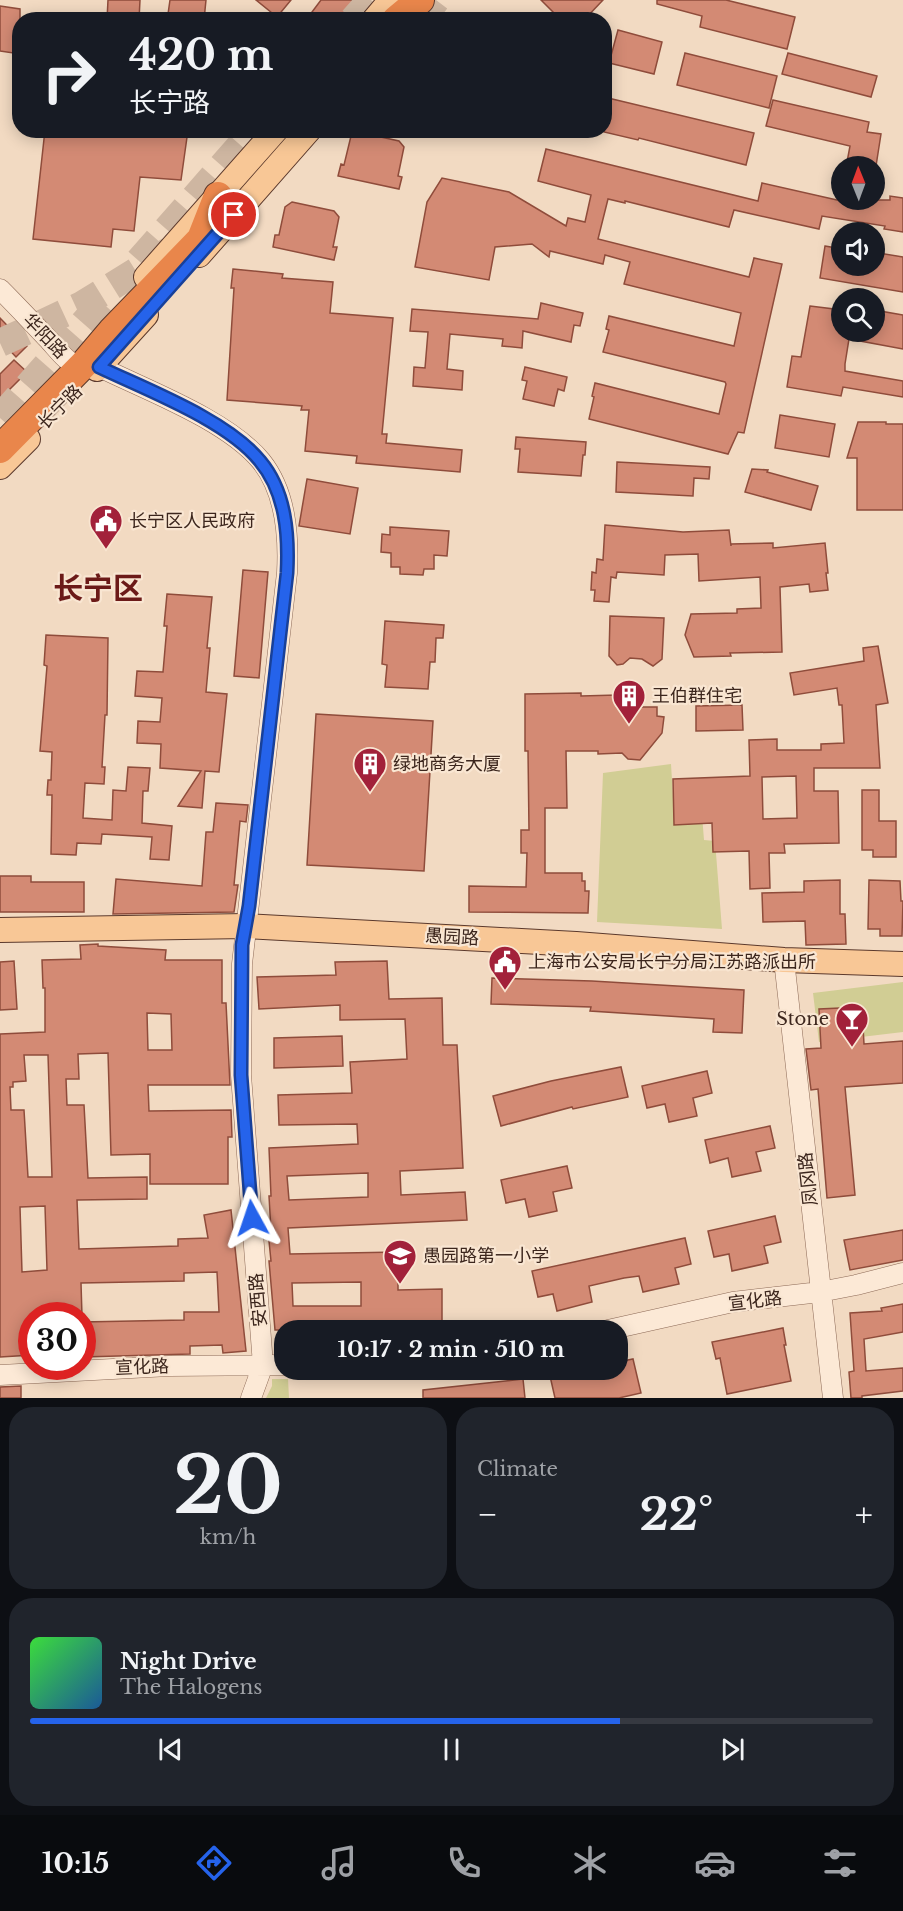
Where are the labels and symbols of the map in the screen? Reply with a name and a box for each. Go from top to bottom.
north arrow [831,156,885,210]
pin [208,189,259,240]
street label: 华阳路 [18,309,72,363]
street label: 长宁路 [33,380,87,434]
public building icon: 长宁区人民政府 [88,503,124,550]
place label: 长宁区人民政府 [129,510,255,532]
district label: 长宁区 [53,570,143,607]
building icon: 王伯群住宅 [611,678,647,725]
place label: 王伯群住宅 [652,685,742,707]
building icon: 绿地商务大厦 [352,746,388,793]
place label: 绿地商务大厦 [393,753,501,775]
street label: 愚园路 [424,925,480,949]
public building icon: 上海市公安局长宁分局江苏路派出所 [487,944,523,991]
place label: 上海市公安局长宁分局江苏路派出所 [528,951,816,973]
bar icon: Stone [834,1001,870,1048]
place label: Stone [776,1008,829,1030]
street label: 凤冈路 [794,1151,822,1207]
position arrow [220,1186,284,1250]
school or university icon: 愚园路第一小学 [382,1238,418,1285]
place label: 愚园路第一小学 [423,1245,549,1267]
street label: 安西路 [245,1272,271,1328]
street label: 宣化路 [727,1287,783,1315]
speed limit sign: 30 [18,1302,96,1380]
street label: 宣化路 [115,1355,169,1379]

